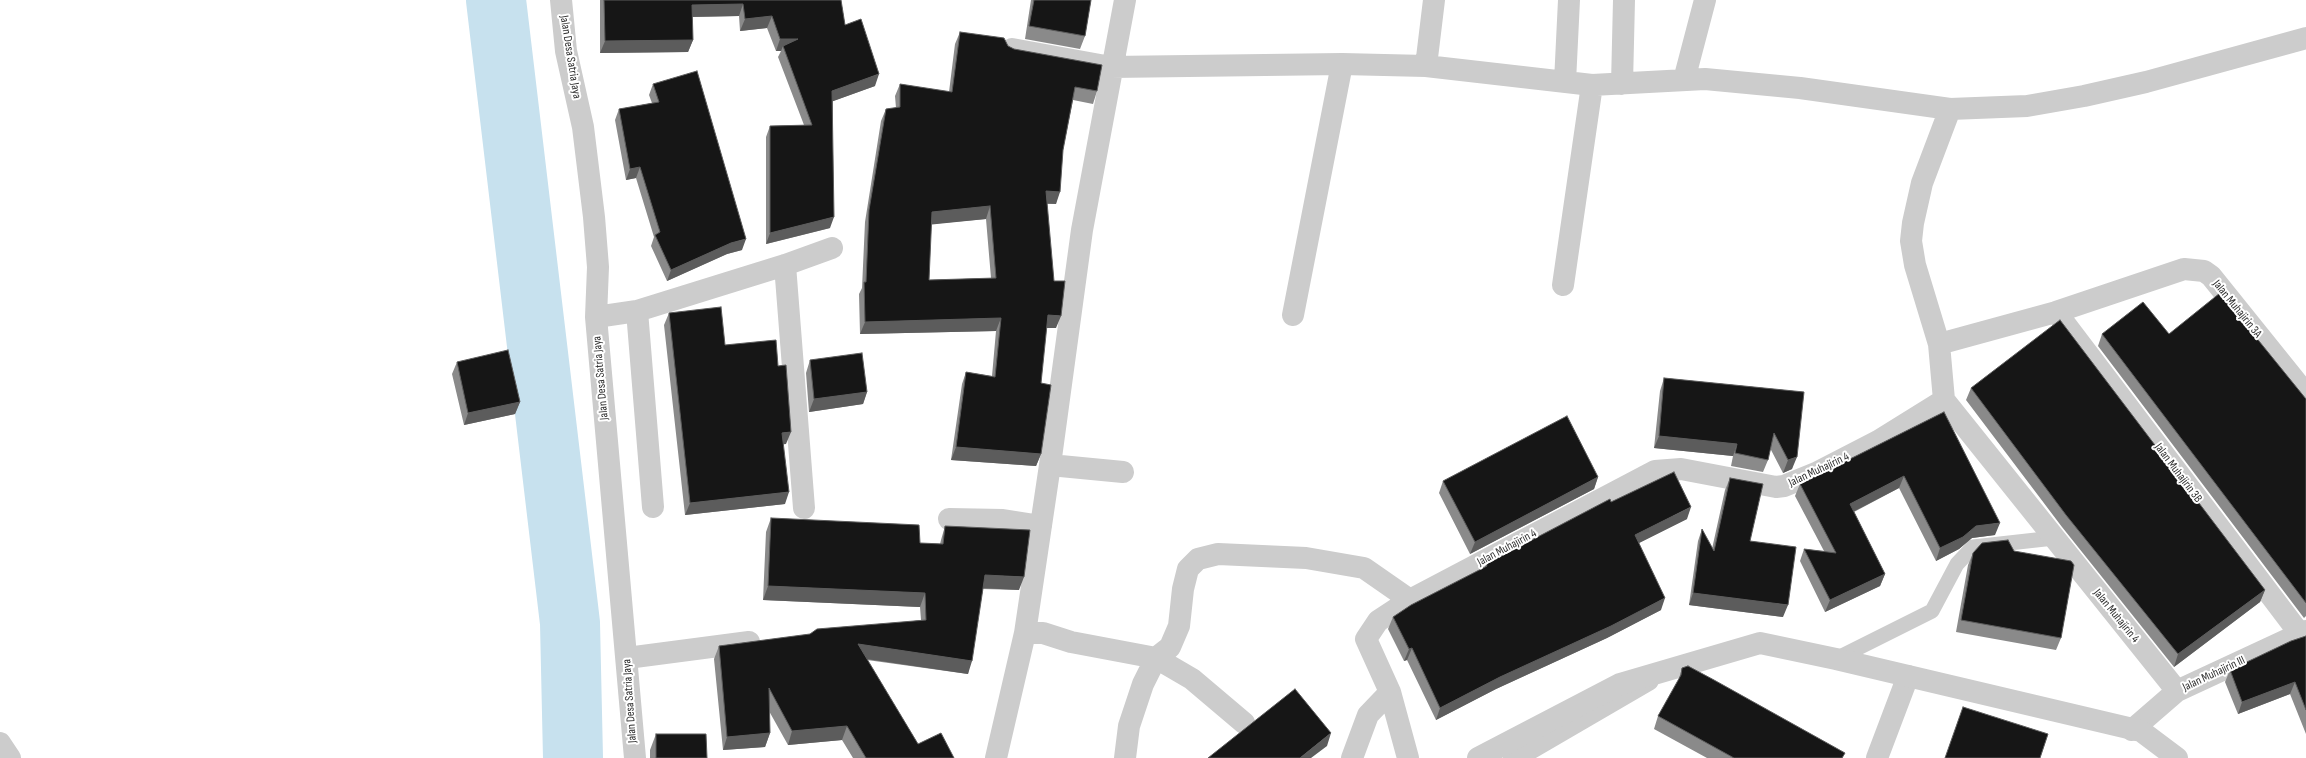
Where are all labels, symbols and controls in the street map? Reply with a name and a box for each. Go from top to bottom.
street label: Jalan Desa Satria Jaya [556,14,584,100]
street label: Jalan Muhajirin 3A [2209,277,2265,341]
street label: Jalan Desa Satria Jaya [590,335,612,421]
street label: Jalan Muhajirin 3B [2151,441,2205,505]
street label: Jalan Muhajirin 4 [1787,450,1851,490]
street label: Jalan Muhajirin 4 [1475,526,1539,570]
street label: Jalan Muhajirin 4 [2090,586,2142,646]
street label: Jalan Muhajirin III [2180,653,2248,695]
street label: Jalan Desa Satria Jaya [620,659,640,743]

